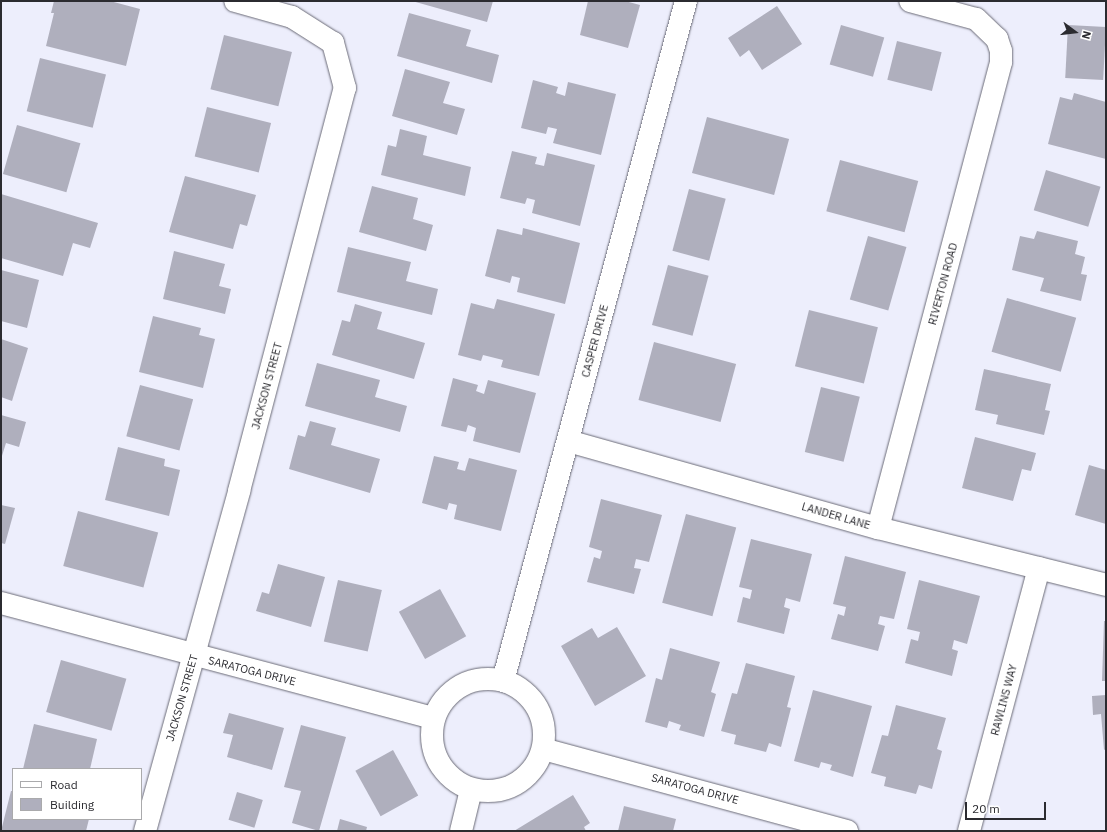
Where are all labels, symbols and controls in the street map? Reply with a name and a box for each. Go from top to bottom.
north arrow [1055,12,1095,52]
text: N [1079,29,1094,41]
street label: RIVERTON ROAD [926,241,960,327]
street label: CASPER DRIVE [579,303,611,379]
street label: JACKSON STREET [249,341,285,431]
street label: LANDER LANE [800,500,872,532]
street label: JACKSON STREET [163,653,201,743]
street label: SARATOGA DRIVE [207,654,297,688]
street label: RAWLINS WAY [988,663,1020,737]
legend [12,768,142,820]
street label: SARATOGA DRIVE [650,771,740,807]
text: Road [50,777,78,792]
scale bar [967,794,1048,820]
text: Building [50,797,94,812]
text: 20 m [972,801,1000,816]

